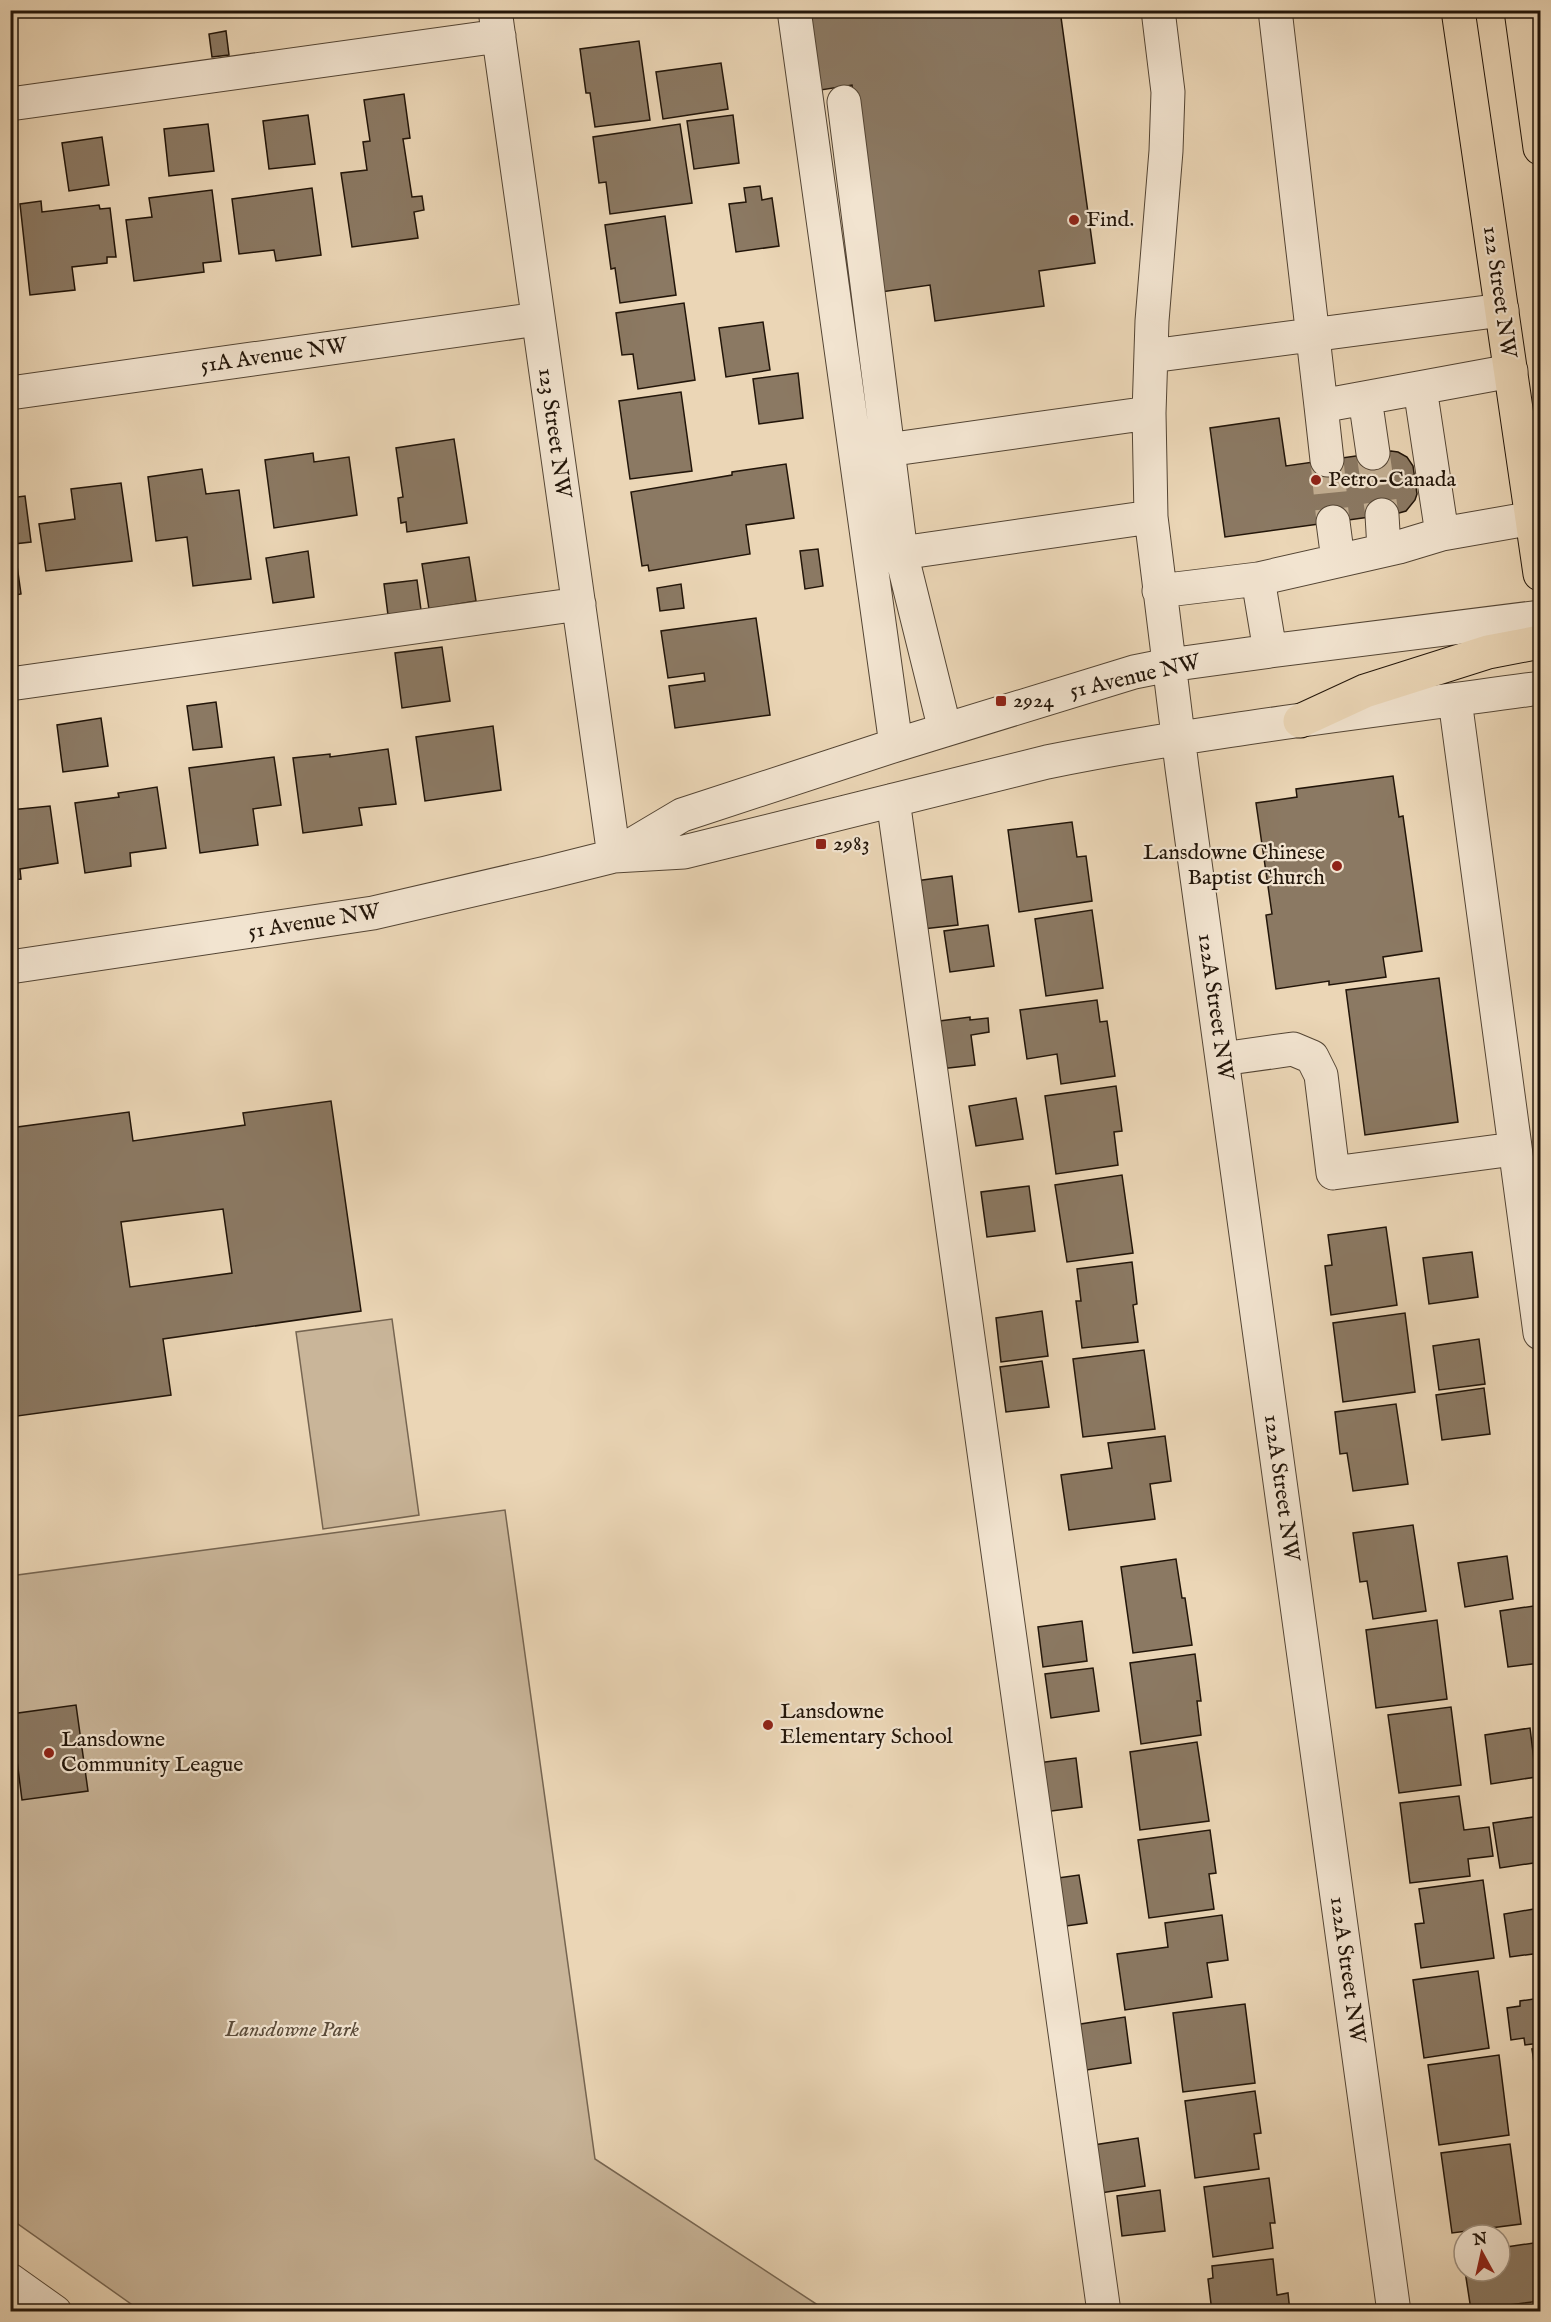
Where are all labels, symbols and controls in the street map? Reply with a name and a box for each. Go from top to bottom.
place label: Find. [1086,206,1134,234]
marker: Find. [1067,213,1081,227]
street label: 122 Street NW [1476,224,1522,361]
street label: 51A Avenue NW [199,332,350,380]
street label: 123 Street NW [531,366,577,501]
place label: Petro-Canada [1328,466,1456,494]
marker: Petro-Canada [1309,473,1323,487]
street label: 51 Avenue NW [1067,648,1204,706]
place label: 2924 [1013,687,1054,715]
marker: 2924 [994,694,1008,708]
place label: 2983 [833,830,870,858]
marker: 2983 [814,837,828,851]
place label: Lansdowne Chinese Baptist Church [1143,839,1325,892]
marker: Lansdowne Chinese Baptist Church [1330,859,1344,873]
street label: 51 Avenue NW [246,898,383,946]
street label: 122A Street NW [1191,932,1239,1083]
street label: 122A Street NW [1257,1413,1305,1564]
place label: Lansdowne Elementary School [780,1698,953,1751]
marker: Lansdowne Elementary School [761,1718,775,1732]
place label: Lansdowne Community League [61,1726,243,1779]
marker: Lansdowne Community League [42,1746,56,1760]
street label: 122A Street NW [1323,1895,1371,2046]
park label: Lansdowne Park [224,2016,359,2044]
north arrow [1452,2223,1512,2283]
text: N [1471,2229,1489,2251]

